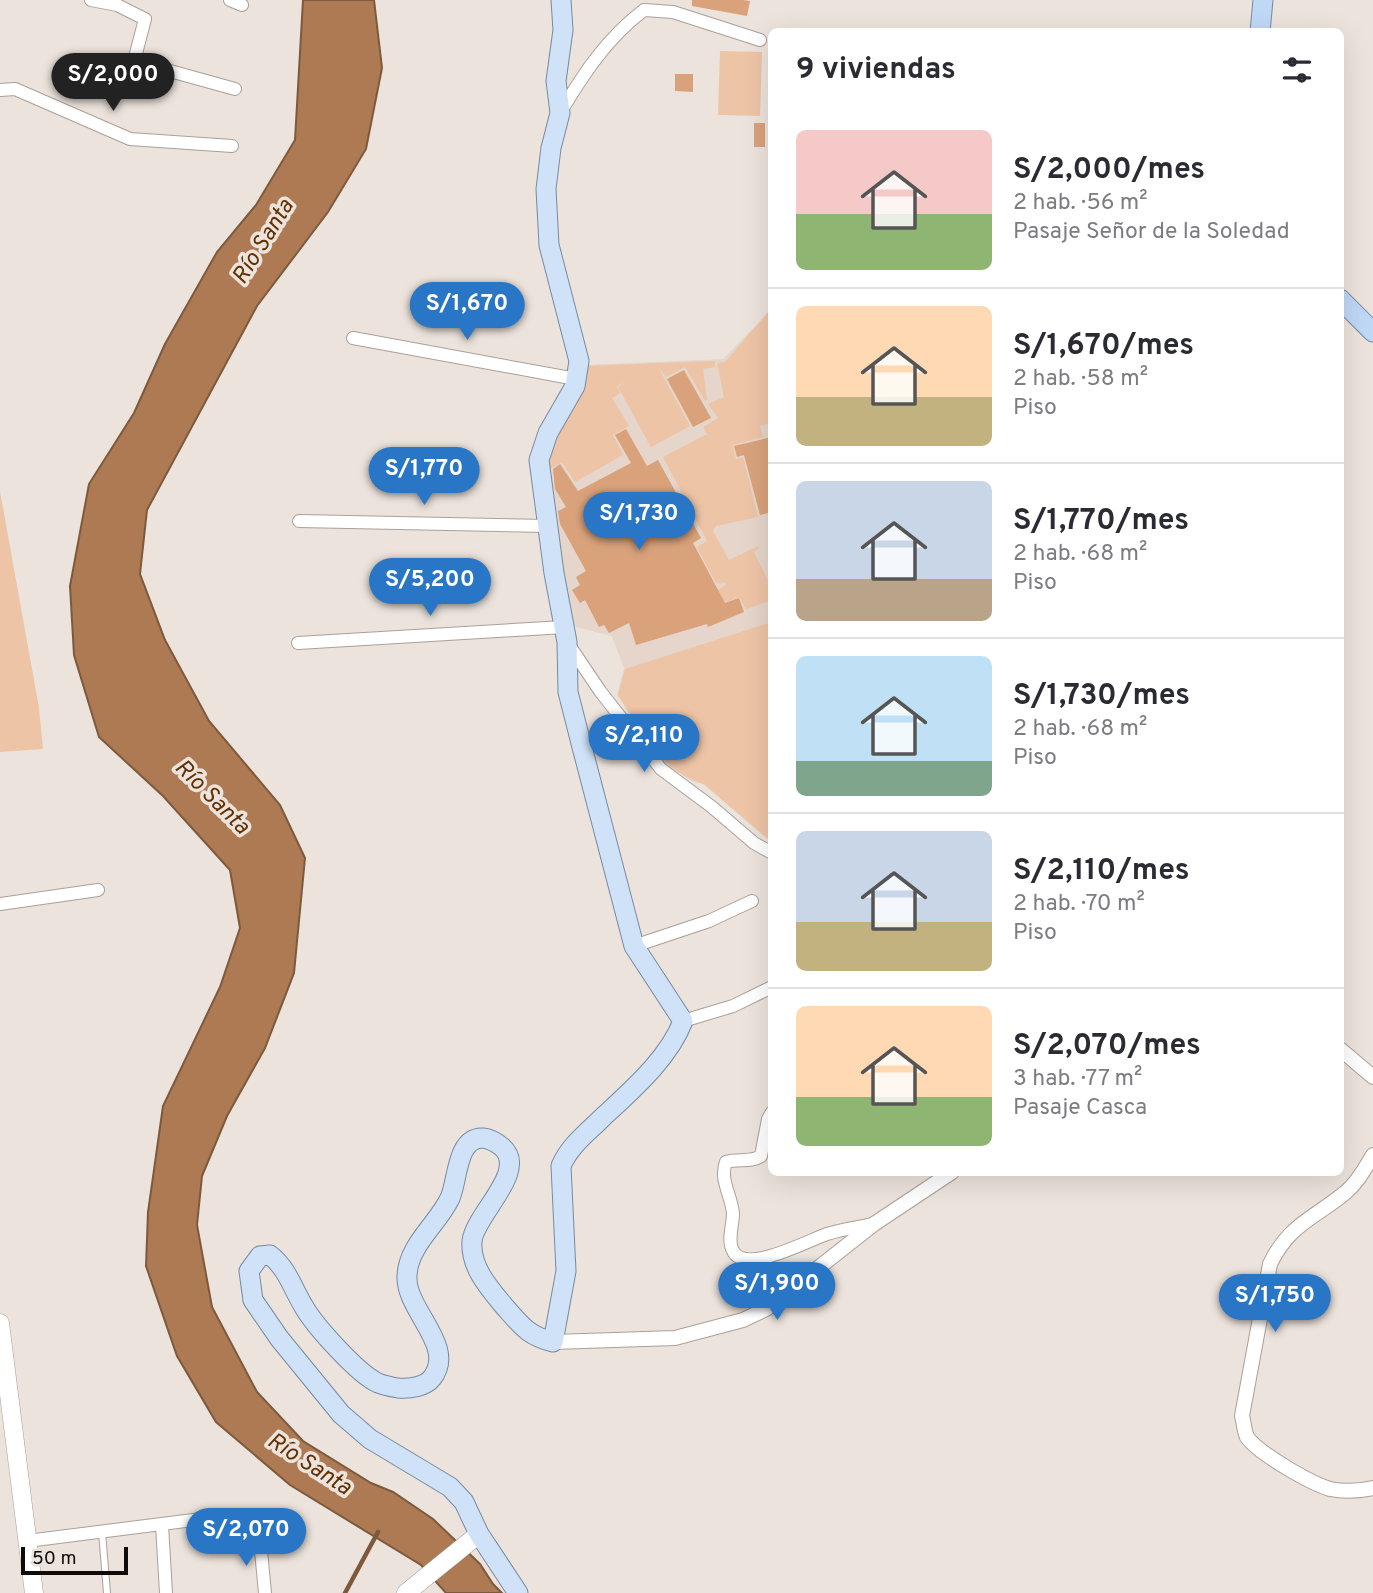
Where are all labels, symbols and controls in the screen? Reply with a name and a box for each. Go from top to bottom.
icon: filters [1278,51,1316,89]
text: 9 viviendas [796,52,956,89]
pin: S/2,000 [48,54,178,113]
text: S/2,000 [67,61,159,90]
text: S/2,000/mes [1013,152,1205,189]
icon: home [852,158,936,242]
text: 2 hab. · 56 m² [1013,189,1148,218]
water label: Río Santa [227,194,302,290]
text: Pasaje Señor de la Soledad [1013,218,1290,247]
pin: S/1,670 [402,282,532,342]
text: S/1,670 [426,290,508,319]
text: S/1,670/mes [1013,328,1194,365]
icon: home [852,334,936,418]
text: 2 hab. · 58 m² [1013,365,1148,394]
text: Piso [1013,394,1057,423]
pin: S/1,770 [359,448,489,507]
text: S/1,770 [385,455,463,484]
pin: S/1,730 [574,492,704,552]
text: S/1,730 [599,500,679,529]
text: S/1,770/mes [1013,503,1189,540]
icon: home [852,509,936,593]
text: 2 hab. · 68 m² [1013,540,1147,569]
pin: S/5,200 [365,558,495,618]
text: S/5,200 [385,566,475,595]
text: Piso [1013,569,1057,598]
text: S/1,730/mes [1013,678,1190,715]
icon: home [852,684,936,768]
pin: S/2,110 [579,714,709,774]
text: 2 hab. · 68 m² [1013,715,1147,744]
text: S/2,110 [604,722,684,751]
text: Piso [1013,744,1057,773]
water label: Río Santa [167,754,255,842]
text: S/2,110/mes [1013,853,1189,890]
icon: home [852,859,936,943]
text: 2 hab. · 70 m² [1013,890,1145,919]
text: Piso [1013,919,1057,948]
text: S/2,070/mes [1013,1028,1201,1065]
icon: home [852,1034,936,1118]
text: 3 hab. · 77 m² [1013,1065,1142,1094]
text: Pasaje Casca [1013,1094,1147,1123]
pin: S/1,900 [712,1262,842,1322]
text: S/1,900 [734,1270,820,1299]
pin: S/1,750 [1210,1274,1340,1334]
text: S/1,750 [1235,1282,1315,1311]
water label: Río Santa [261,1427,356,1503]
pin: S/2,070 [181,1508,311,1568]
text: S/2,070 [202,1516,290,1545]
scale bar [21,1544,128,1576]
text: 50 m [32,1547,77,1571]

